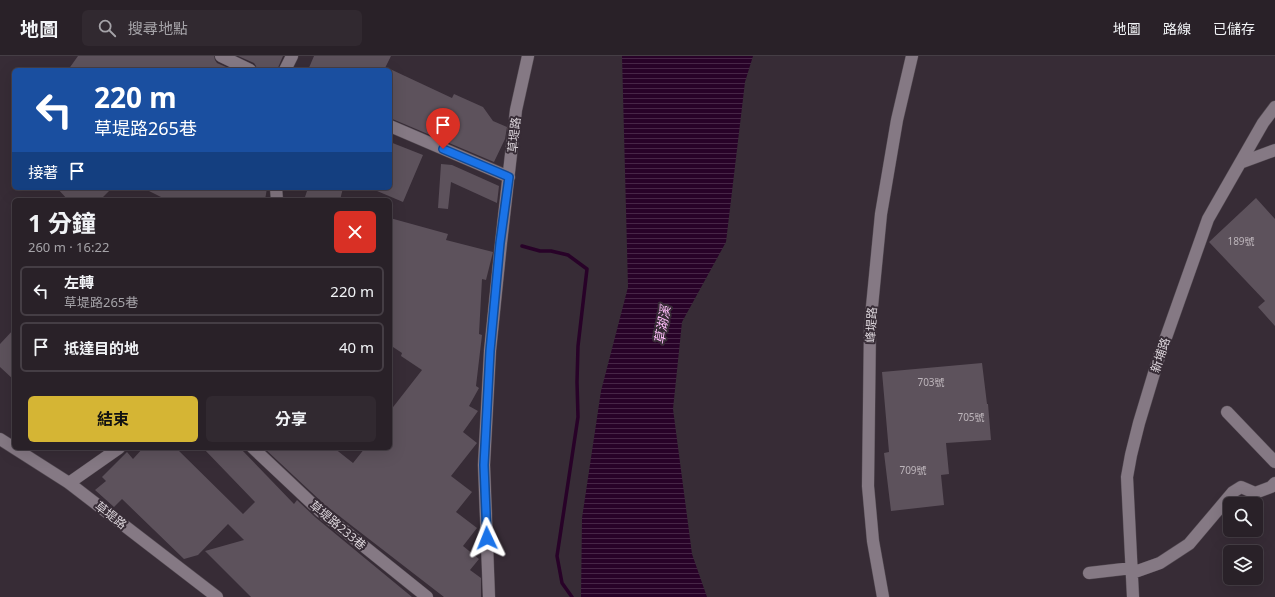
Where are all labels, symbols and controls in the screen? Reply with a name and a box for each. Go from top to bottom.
search box [82,10,362,46]
text: 地圖 [20,16,58,42]
icon: search [96,17,118,39]
text: 搜尋地點 [128,18,188,38]
text: 地圖 [1113,19,1141,38]
text: 路線 [1163,19,1191,38]
text: 已儲存 [1213,19,1255,38]
text: 220 m [94,78,177,116]
icon: left [28,84,80,136]
pin [426,108,460,149]
icon: arrive [432,114,454,136]
text: 草堤路265巷 [94,116,197,140]
street label: 草堤路 [504,116,524,154]
icon: arrive [66,160,88,182]
text: 接著 [28,162,58,182]
text: 1 分鐘 [28,206,96,239]
button: close [334,211,376,253]
house number: 189號 [1227,234,1255,248]
text: 260 m · 16:22 [28,238,109,256]
text: 左轉 [64,272,94,292]
icon: left [30,280,52,302]
text: 220 m [330,281,374,301]
text: 草堤路265巷 [64,293,138,311]
water label: 草湖溪 [650,302,675,346]
street label: 峰堤路 [862,307,880,343]
street label: 新埔路 [1146,335,1174,375]
icon: arrive [30,336,52,358]
text: 40 m [339,337,374,357]
text: 抵達目的地 [64,338,139,358]
house number: 703號 [917,375,945,389]
button: 結束 [28,396,198,442]
button: 分享 [206,396,376,442]
house number: 705號 [957,410,985,424]
house number: 709號 [899,463,927,477]
street label: 草堤路233巷 [306,496,370,554]
street label: 草堤路 [92,497,130,533]
map controls [1223,497,1263,585]
button: search [1223,497,1263,537]
position arrow [466,517,508,559]
button: layers [1223,545,1263,585]

